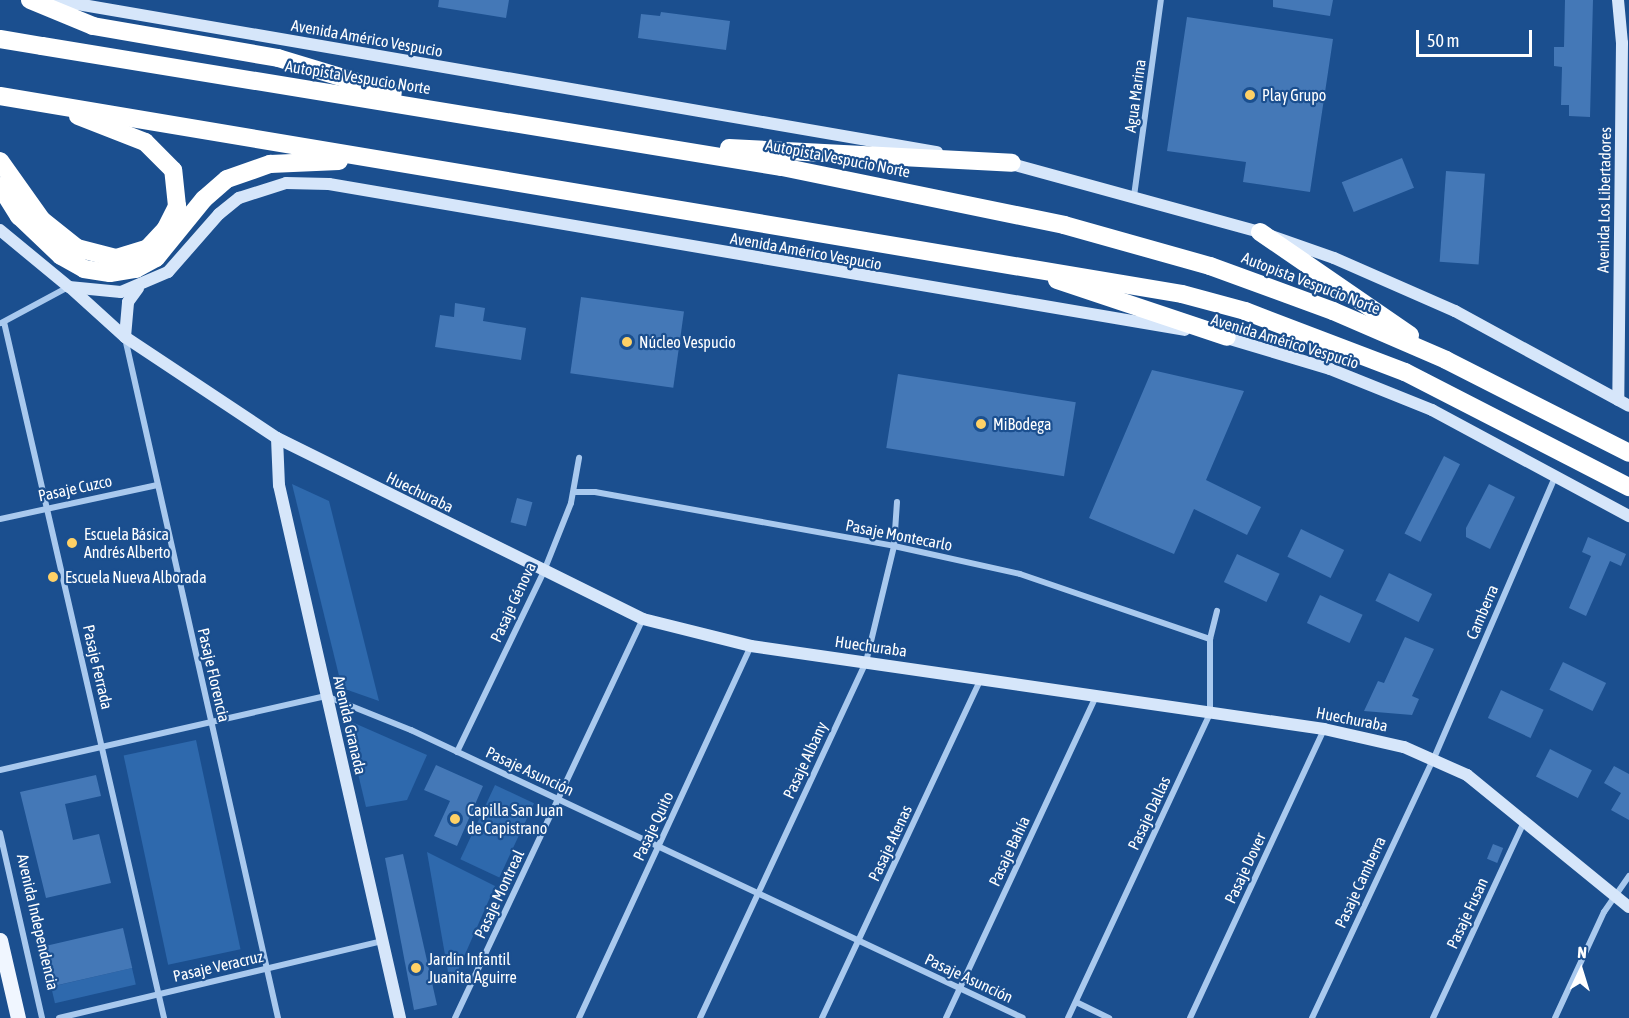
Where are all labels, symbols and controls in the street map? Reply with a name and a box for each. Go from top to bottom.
street label: Avenida Américo Vespucio [290,15,444,61]
scale bar [1419,18,1534,56]
text: 50 m [1427,30,1459,51]
street label: Autopista Vespucio Norte [284,56,432,98]
street label: Agua Marina [1120,58,1150,134]
place label: Play Grupo [1262,85,1326,105]
marker: Play Grupo [1243,88,1257,102]
street label: Avenida Los Libertadores [1593,127,1615,273]
street label: Autopista Vespucio Norte [764,135,912,181]
street label: Avenida Américo Vespucio [729,228,883,274]
street label: Autopista Vespucio Norte [1239,248,1383,318]
street label: Avenida Américo Vespucio [1209,309,1361,373]
place label: Núcleo Vespucio [639,332,736,352]
marker: Núcleo Vespucio [620,335,634,349]
place label: MiBodega [993,414,1051,434]
marker: MiBodega [974,417,988,431]
street label: Huechuraba [383,467,457,517]
street label: Pasaje Cuzco [36,471,114,505]
street label: Pasaje Montecarlo [844,515,954,555]
place label: Escuela Básica Andrés Alberto [84,524,170,562]
marker: Escuela Básica Andrés Alberto [65,536,79,550]
street label: Pasaje Génova [486,559,540,645]
place label: Escuela Nueva Alborada [65,567,207,587]
marker: Escuela Nueva Alborada [46,570,60,584]
street label: Camberra [1462,582,1502,642]
street label: Pasaje Ferrada [79,623,117,711]
street label: Pasaje Florencia [194,626,234,724]
street label: Huechuraba [834,631,908,661]
street label: Avenida Granada [329,674,371,776]
street label: Huechuraba [1315,703,1389,735]
street label: Pasaje Albany [779,718,831,802]
street label: Pasaje Asunción [483,742,577,800]
street label: Pasaje Dallas [1124,773,1174,853]
street label: Pasaje Quito [629,788,677,864]
place label: Capilla San Juan de Capistrano [467,800,563,838]
street label: Pasaje Atenas [864,802,916,884]
marker: Capilla San Juan de Capistrano [448,812,462,826]
street label: Pasaje Bahía [984,813,1034,889]
street label: Pasaje Dover [1220,830,1270,906]
street label: Pasaje Camberra [1330,833,1390,931]
street label: Pasaje Montreal [470,847,528,941]
street label: Avenida Independencia [13,852,63,992]
street label: Pasaje Fusan [1442,874,1492,952]
north arrow [1551,940,1611,1000]
text: N [1577,943,1588,961]
street label: Pasaje Veracruz [171,946,265,986]
place label: Jardín Infantil Juanita Aguirre [428,949,517,987]
street label: Pasaje Asunción [922,949,1016,1007]
marker: Jardín Infantil Juanita Aguirre [409,961,423,975]

